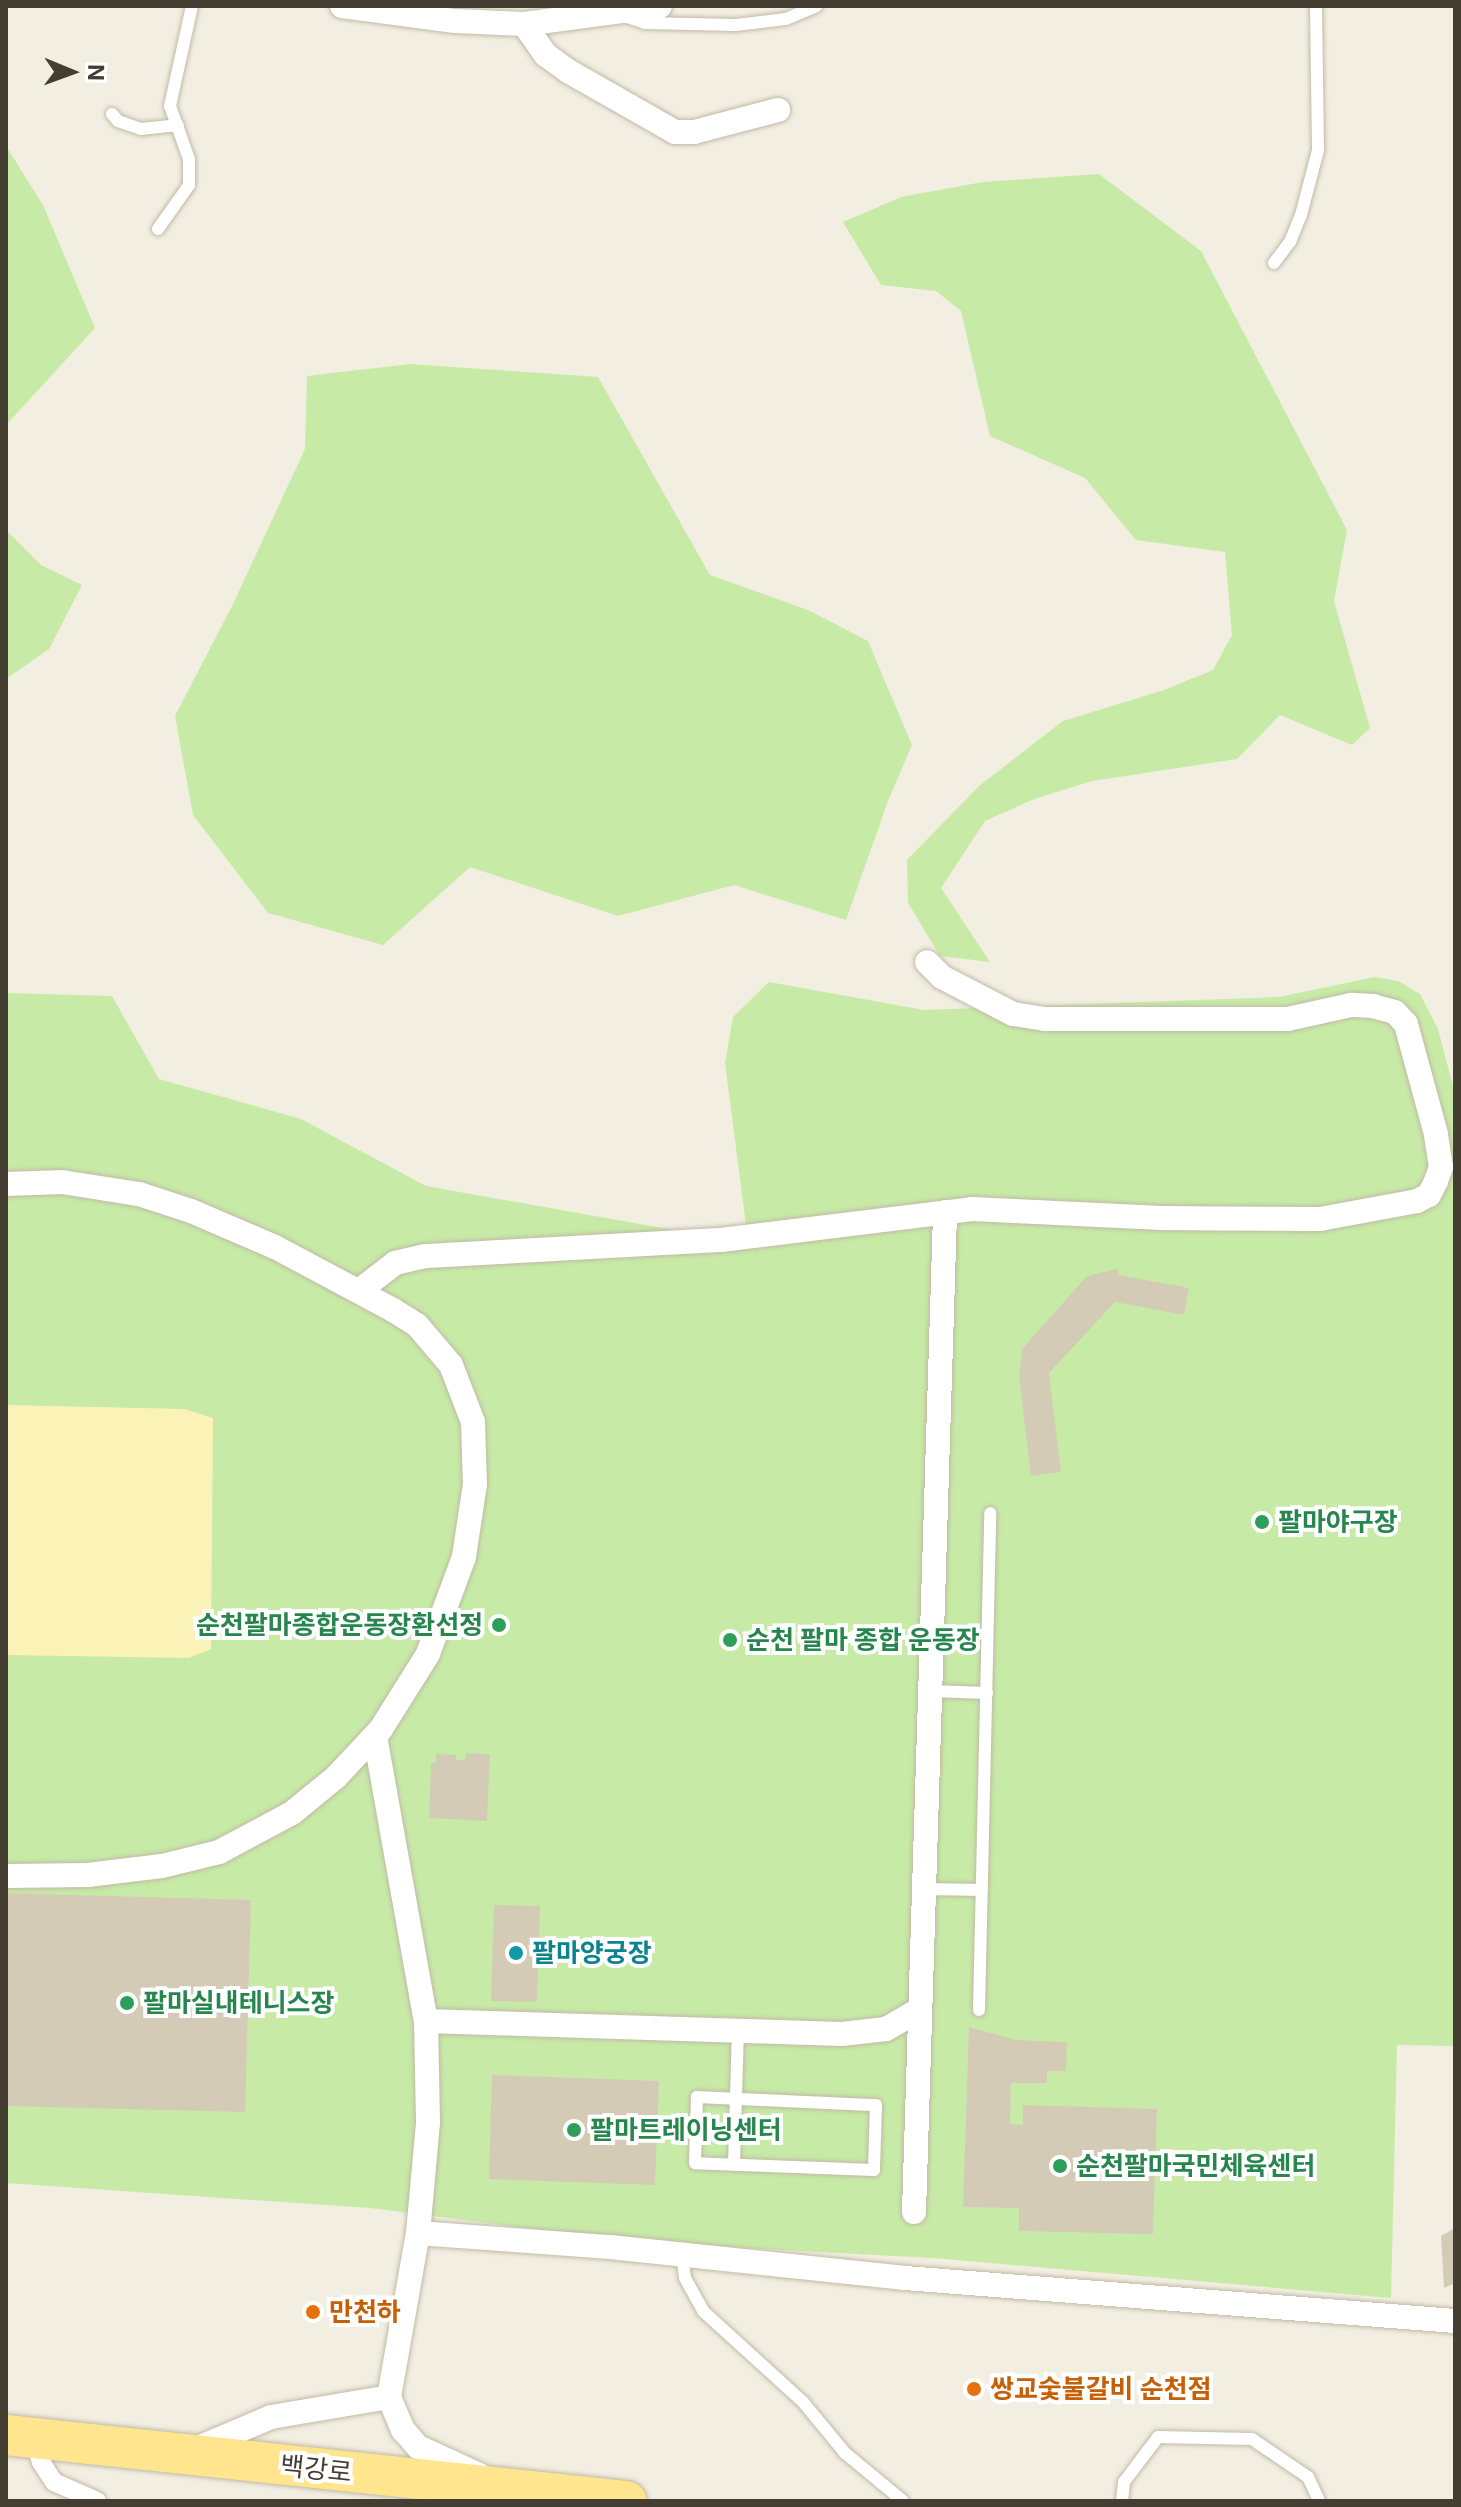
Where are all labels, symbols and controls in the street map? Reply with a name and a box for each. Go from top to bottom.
north arrow [32,32,112,112]
text: N [83,64,109,81]
place label: 팔마야구장 [1278,1506,1398,1538]
marker: 팔마야구장 [1253,1513,1271,1531]
place label: 순천팔마종합운동장환선정 [196,1609,483,1641]
marker: 순천팔마종합운동장환선정 [490,1616,508,1634]
place label: 순천 팔마 종합 운동장 [746,1624,980,1656]
marker: 순천 팔마 종합 운동장 [721,1631,739,1649]
place label: 팔마양궁장 [532,1937,652,1969]
marker: 팔마양궁장 [507,1944,525,1962]
place label: 팔마실내테니스장 [143,1987,334,2019]
marker: 팔마실내테니스장 [118,1994,136,2012]
place label: 팔마트레이닝센터 [590,2114,781,2146]
marker: 팔마트레이닝센터 [565,2121,583,2139]
place label: 순천팔마국민체육센터 [1076,2150,1315,2182]
marker: 순천팔마국민체육센터 [1051,2157,1069,2175]
place label: 만천하 [329,2296,401,2328]
marker: 만천하 [304,2303,322,2321]
place label: 쌍교숯불갈비 순천점 [990,2373,1211,2405]
marker: 쌍교숯불갈비 순천점 [965,2380,983,2398]
street label: 백강로 [279,2450,353,2488]

